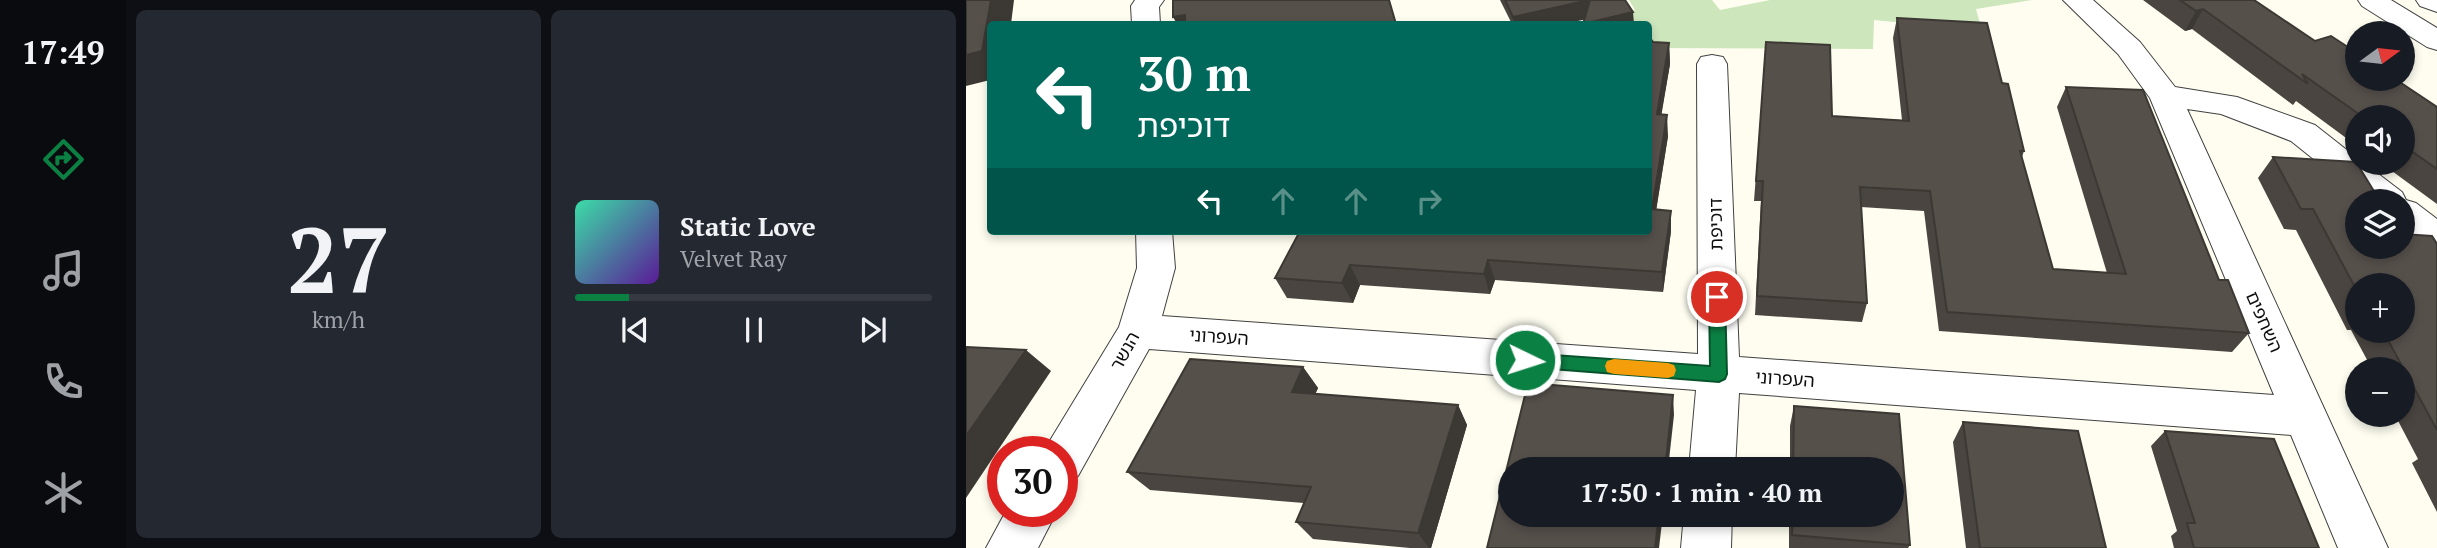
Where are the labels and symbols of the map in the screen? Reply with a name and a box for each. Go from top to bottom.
north arrow [2345,21,2415,91]
street label: דוכיפת [1703,197,1727,250]
pin [1687,267,1747,327]
street label: השחפים [2241,287,2289,356]
street label: העפרוני [1189,322,1250,350]
position arrow [1488,323,1562,397]
street label: הנשר [1104,327,1144,374]
street label: העפרוני [1755,364,1816,392]
speed limit sign: 30 [987,436,1078,527]

